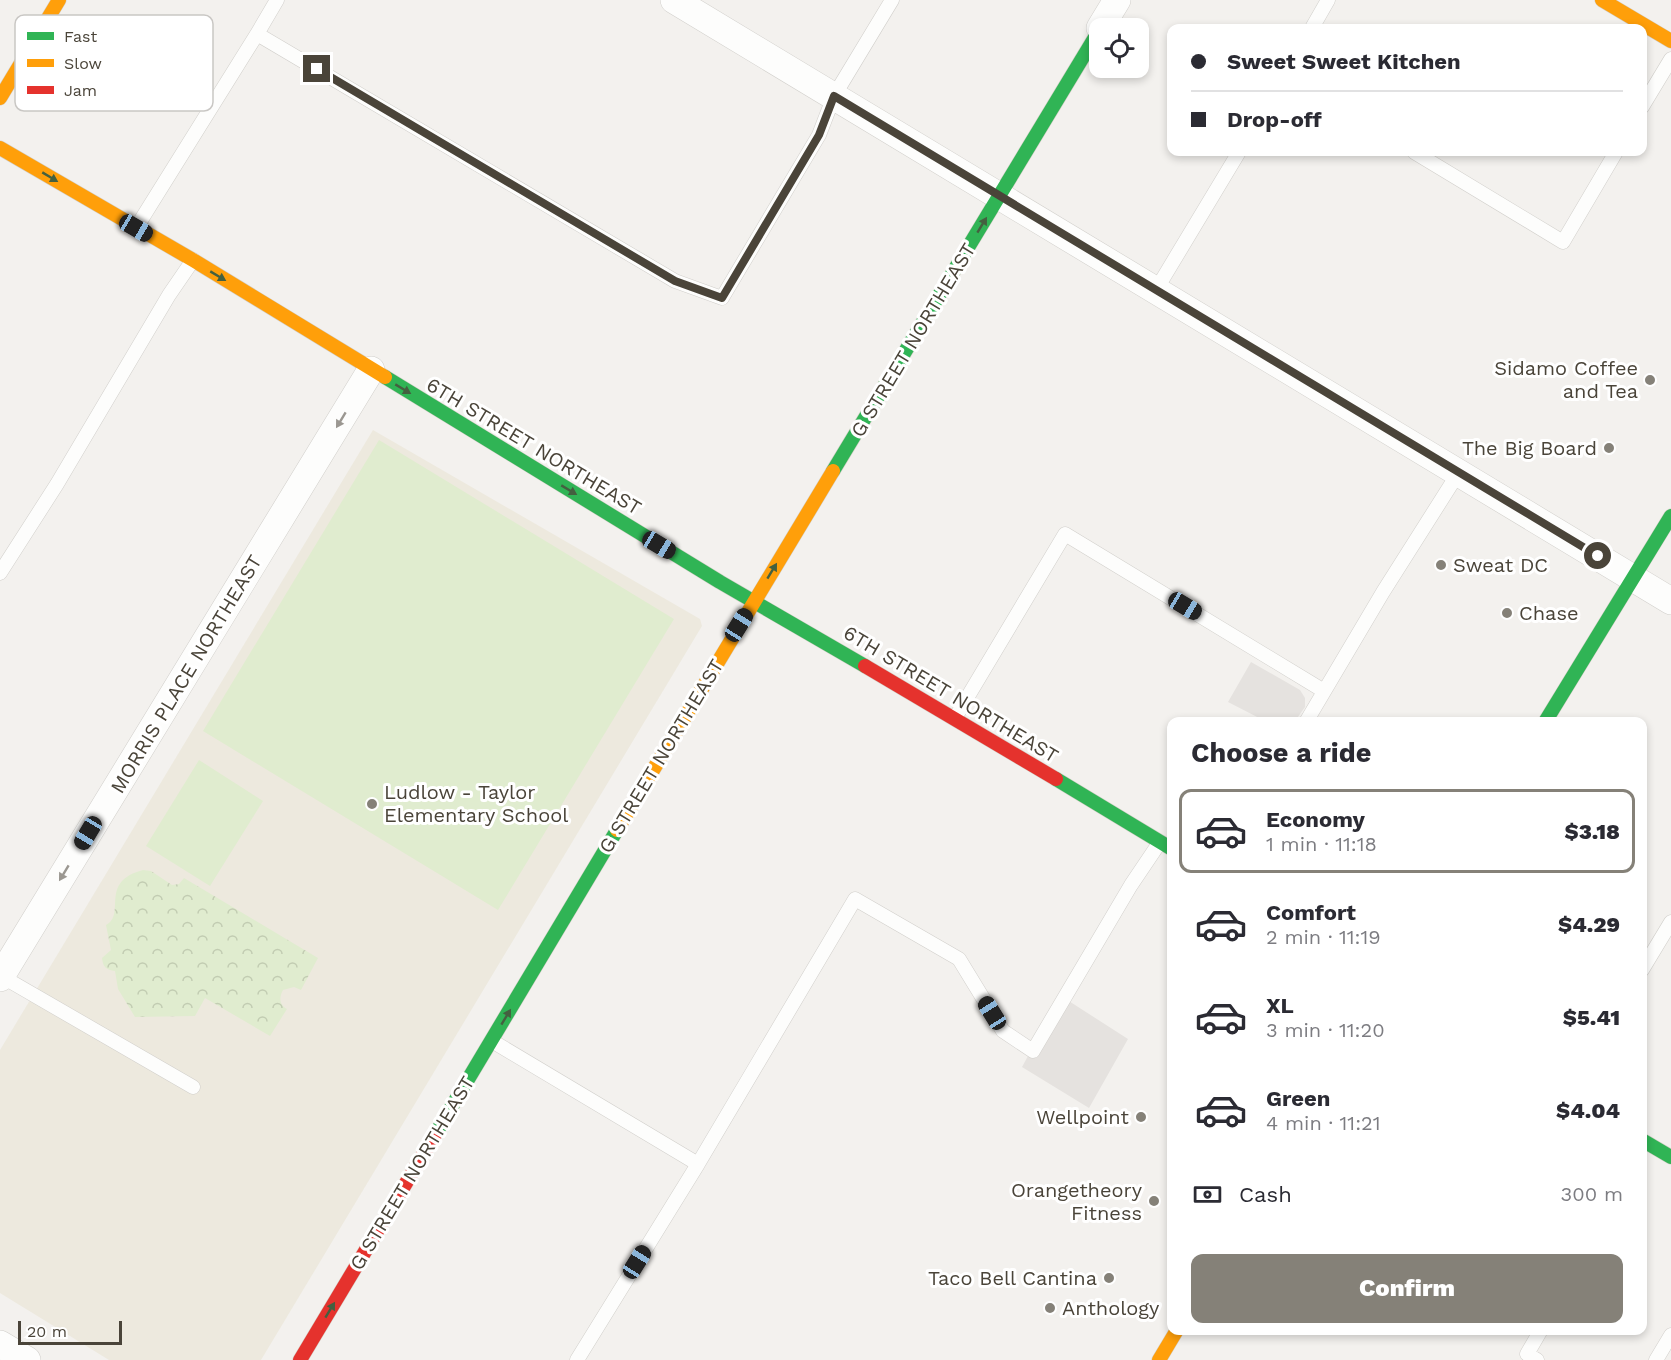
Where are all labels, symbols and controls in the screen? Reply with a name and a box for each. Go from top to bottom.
legend [15,15,213,111]
map controls [1089,18,1149,78]
button: locate [1089,18,1149,78]
text: Fast [64,27,97,46]
text: Sweet Sweet Kitchen [1227,49,1461,74]
text: Slow [64,54,102,73]
route end [303,55,330,82]
text: Jam [64,81,97,100]
text: Drop-off [1227,107,1322,132]
one-way arrow [42,172,58,183]
car [116,211,156,245]
one-way arrow [977,217,988,233]
street label: G STREET NORTHEAST [845,239,981,441]
one-way arrow [210,271,227,282]
place label: Sidamo Coffee and Tea [1494,356,1638,403]
street label: 6TH STREET NORTHEAST [422,372,646,520]
marker: Sidamo Coffee and Tea [1643,373,1657,387]
one-way arrow [395,383,411,394]
one-way arrow [335,412,346,428]
place label: The Big Board [1462,436,1597,460]
marker: The Big Board [1602,441,1616,455]
one-way arrow [561,485,577,496]
car [639,528,679,562]
route start [1584,542,1611,569]
street label: MORRIS PLACE NORTHEAST [105,550,267,798]
place label: Sweat DC [1453,553,1548,577]
marker: Sweat DC [1434,558,1448,572]
one-way arrow [767,563,778,579]
car [1165,589,1205,623]
place label: Chase [1519,601,1579,625]
car [722,605,756,645]
marker: Chase [1500,606,1514,620]
street label: 6TH STREET NORTHEAST [839,620,1063,768]
street label: G STREET NORTHEAST [593,655,729,857]
text: Choose a ride [1191,737,1371,769]
place label: Ludlow - Taylor Elementary School [384,780,568,827]
marker: Ludlow - Taylor Elementary School [365,797,379,811]
icon: car [1194,804,1248,858]
text: Economy [1266,807,1365,832]
car [71,813,105,853]
text: $3.18 [1564,819,1620,844]
text: 1 min · 11:18 [1266,832,1377,856]
one-way arrow [59,865,69,882]
icon: car [1194,897,1248,951]
text: Comfort [1266,900,1356,925]
text: $4.29 [1558,912,1620,937]
text: 2 min · 11:19 [1266,925,1381,949]
icon: car [1194,990,1248,1044]
car [975,993,1009,1033]
text: XL [1266,993,1294,1018]
text: $5.41 [1563,1005,1620,1030]
one-way arrow [501,1009,512,1025]
text: 3 min · 11:20 [1266,1018,1385,1042]
street label: G STREET NORTHEAST [344,1072,480,1274]
icon: car [1194,1083,1248,1137]
text: Green [1266,1086,1330,1111]
text: $4.04 [1556,1098,1620,1123]
place label: Wellpoint [1036,1105,1130,1129]
marker: Wellpoint [1134,1110,1148,1124]
text: 4 min · 11:21 [1266,1111,1381,1135]
place label: Orangetheory Fitness [1011,1178,1143,1225]
icon: cash [1191,1178,1224,1211]
text: Cash [1239,1182,1292,1207]
text: 300 m [1561,1182,1623,1206]
marker: Orangetheory Fitness [1147,1194,1161,1208]
car [620,1242,654,1282]
button: Confirm [1191,1254,1623,1323]
place label: Taco Bell Cantina [928,1266,1097,1290]
marker: Taco Bell Cantina [1102,1271,1116,1285]
place label: Anthology [1062,1296,1160,1320]
marker: Anthology [1043,1301,1057,1315]
one-way arrow [324,1302,335,1318]
scale bar [18,1318,122,1346]
text: 20 m [27,1322,67,1341]

